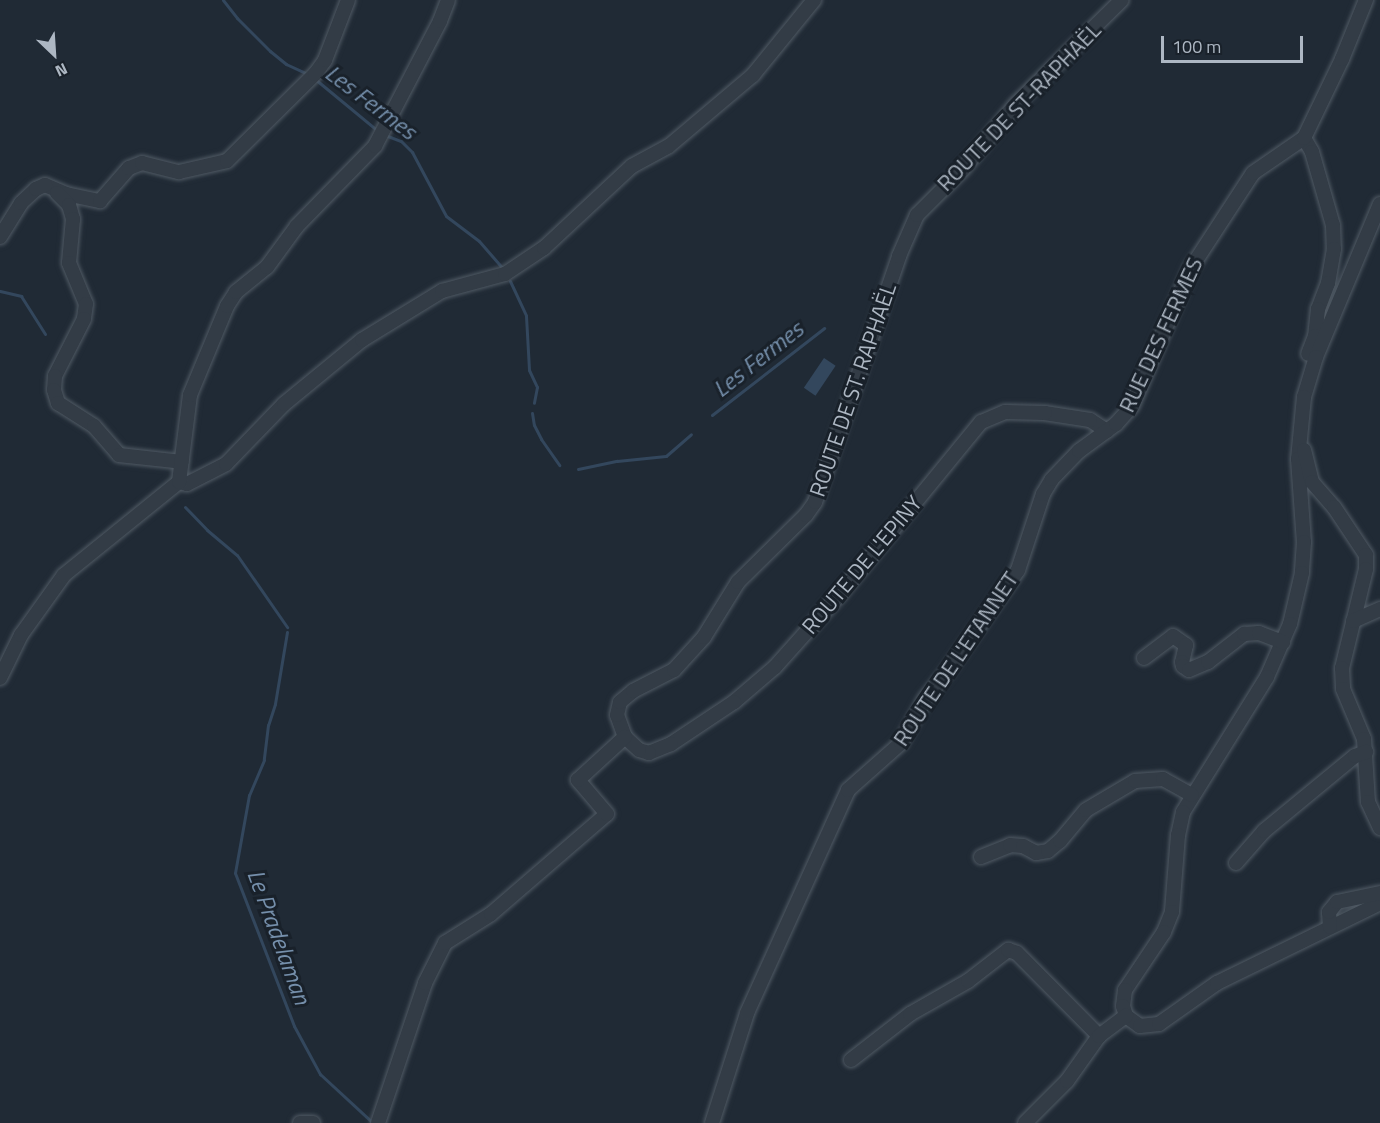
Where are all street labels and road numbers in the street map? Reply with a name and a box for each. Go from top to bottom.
street label: ROUTE DE ST-RAPHAËL [932,17,1106,197]
street label: RUE DES FERMES [1114,253,1208,417]
street label: ROUTE DE ST. RAPHAËL [804,280,902,500]
street label: ROUTE DE L'EPINY [796,490,928,640]
street label: ROUTE DE L'ETANNET [888,567,1024,751]

